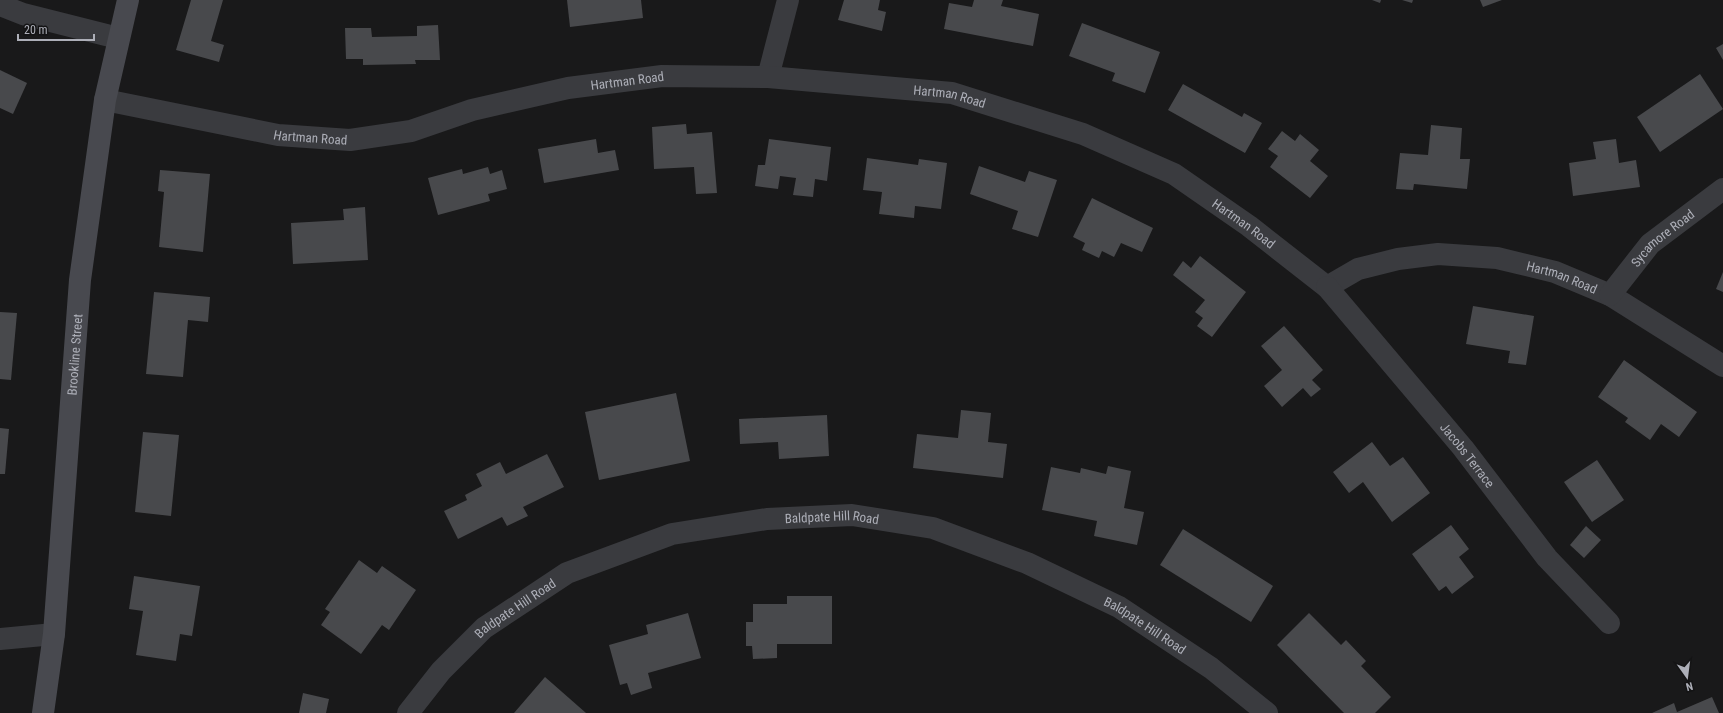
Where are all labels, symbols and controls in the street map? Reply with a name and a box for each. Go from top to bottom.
scale bar [18,16,94,42]
text: 20 m [24,23,48,37]
street label: Hartman Road [590,68,665,93]
street label: Hartman Road [913,82,988,111]
street label: Hartman Road [272,127,348,147]
street label: Hartman Road [1210,196,1278,251]
street label: Sycamore Road [1628,206,1697,270]
street label: Hartman Road [1525,258,1599,296]
street label: Brookline Street [64,313,85,396]
street label: Jacobs Terrace [1437,419,1498,490]
street label: Baldpate Hill Road [784,507,880,527]
street label: Baldpate Hill Road [471,575,558,641]
street label: Baldpate Hill Road [1102,593,1189,657]
north arrow [1667,657,1707,697]
text: N [1684,679,1694,693]

